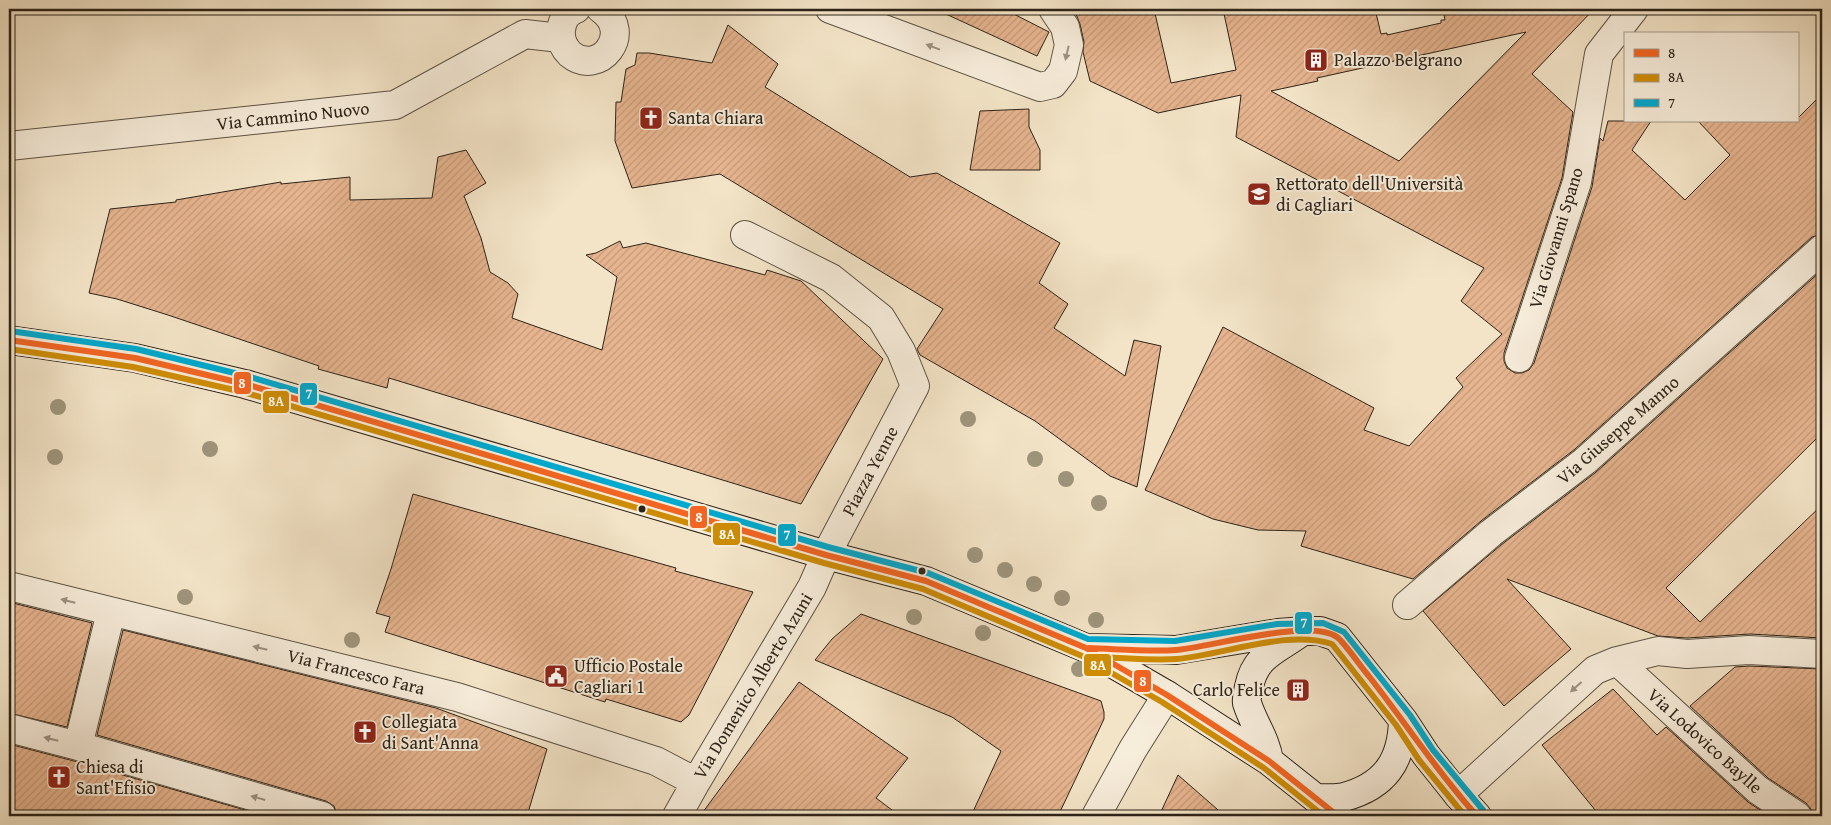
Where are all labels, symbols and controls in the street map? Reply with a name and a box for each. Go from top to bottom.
legend [1624,32,1798,122]
text: 8 [1668,42,1675,63]
one-way arrow [925,43,940,50]
one-way arrow [1063,46,1071,61]
place label: Palazzo Belgrano [1334,46,1462,73]
building icon: Palazzo Belgrano [1303,47,1329,73]
text: 8A [1668,66,1684,87]
text: 7 [1668,92,1675,113]
street label: Via Cammino Nuovo [215,94,371,137]
place label: Santa Chiara [668,104,764,131]
church icon: Santa Chiara [638,105,664,131]
street label: Via Giovanni Spano [1521,164,1590,312]
place label: Rettorato dell'Università di Cagliari [1276,170,1464,218]
school or university icon: Rettorato dell'Università di Cagliari [1246,181,1272,207]
street label: Via Giuseppe Manno [1550,369,1685,491]
line badge: 8 [233,371,252,395]
text: 8 [238,373,246,393]
line badge: 7 [299,382,318,406]
text: 7 [305,384,313,404]
line badge: 8A [262,390,290,414]
text: 8A [268,391,284,411]
street label: Piazza Yenne [835,421,905,521]
unlabelled marker [637,504,647,514]
line badge: 8 [689,505,708,529]
text: 8 [695,507,703,527]
line badge: 8A [712,522,741,546]
line badge: 7 [777,523,797,547]
text: 8A [719,524,735,544]
text: 7 [783,525,791,545]
unlabelled marker [917,566,927,576]
street label: Via Domenico Alberto Azuni [686,587,819,784]
one-way arrow [61,597,76,605]
line badge: 7 [1294,611,1313,635]
text: 7 [1300,613,1308,633]
street label: Via Francesco Fara [284,641,428,702]
one-way arrow [253,644,268,652]
place label: Ufficio Postale Cagliari 1 [574,652,683,700]
line badge: 8A [1083,653,1112,677]
text: 8A [1090,655,1106,675]
public building icon: Ufficio Postale Cagliari 1 [543,663,569,689]
line badge: 8 [1133,669,1152,693]
text: 8 [1139,671,1147,691]
place label: Carlo Felice [1193,676,1280,703]
building icon: Carlo Felice [1285,677,1311,703]
street label: Via Lodovico Baylle [1642,681,1769,800]
one-way arrow [1570,682,1583,693]
place label: Collegiata di Sant'Anna [382,708,479,756]
church icon: Collegiata di Sant'Anna [352,719,378,745]
one-way arrow [44,735,59,743]
place label: Chiesa di Sant'Efisio [76,753,156,801]
church icon: Chiesa di Sant'Efisio [46,764,72,790]
one-way arrow [251,794,266,802]

